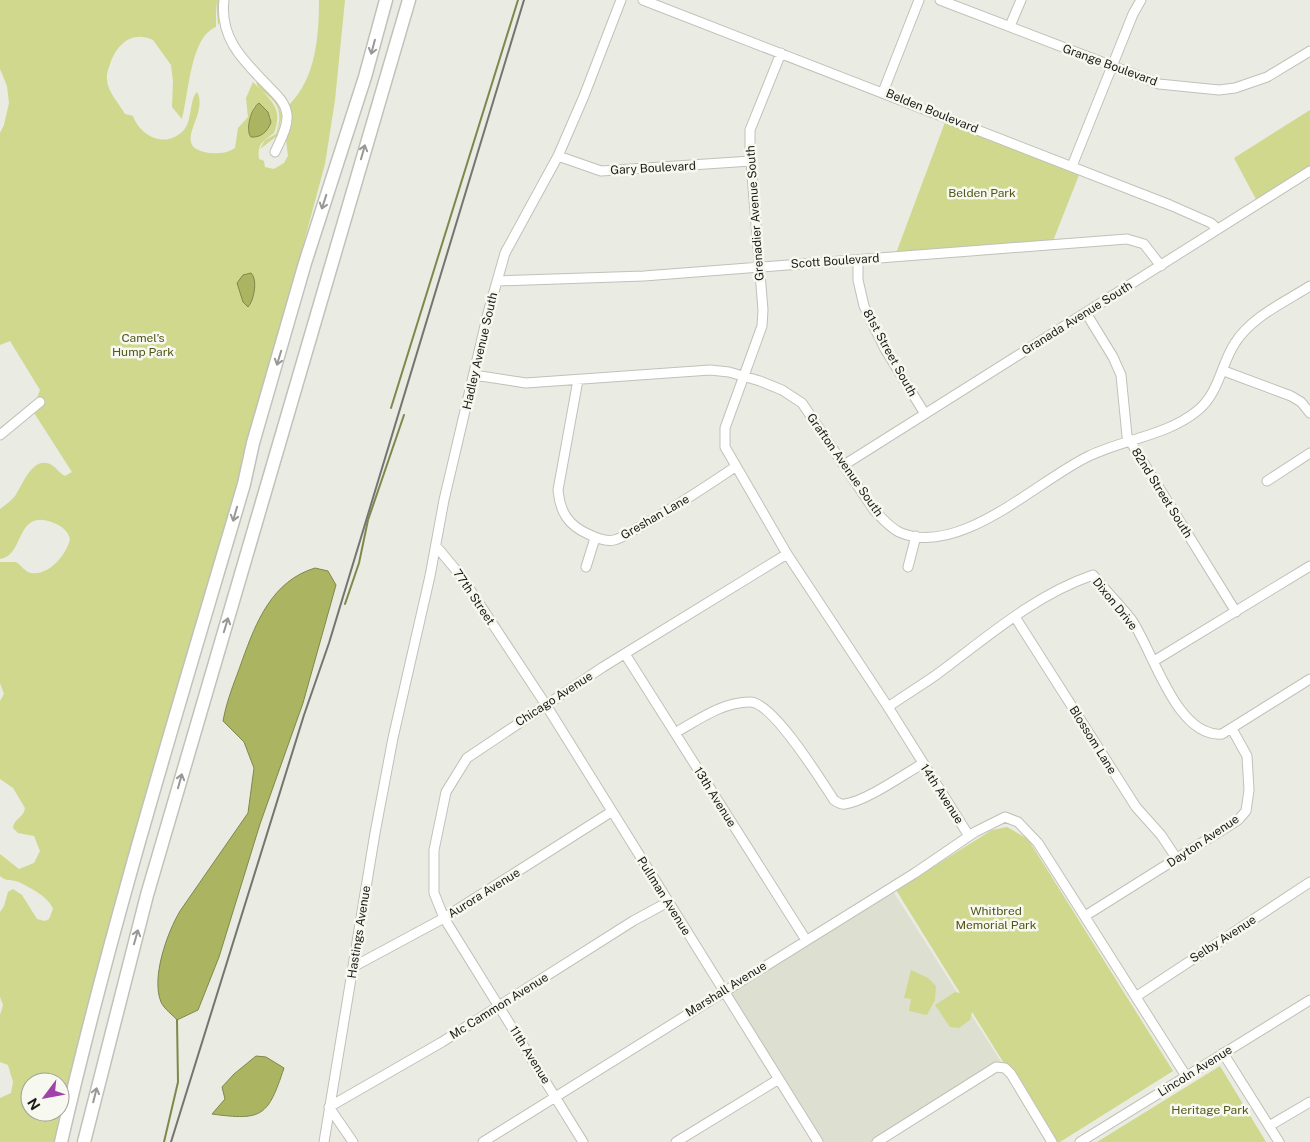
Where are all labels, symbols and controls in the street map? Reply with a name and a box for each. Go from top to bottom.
one-way arrow [367,39,377,55]
street label: Grange Boulevard [1061,41,1159,89]
street label: Belden Boulevard [884,86,980,136]
one-way arrow [359,145,369,161]
street label: Grenadier Avenue South [743,145,767,281]
street label: Gary Boulevard [610,159,696,177]
park label: Belden Park [948,186,1016,200]
one-way arrow [319,194,329,210]
street label: Scott Boulevard [790,251,880,271]
street label: Granada Avenue South [1019,278,1135,358]
street label: Hadley Avenue South [460,291,500,411]
street label: 81st Street South [860,307,920,399]
park label: Camel's Hump Park [112,331,174,359]
one-way arrow [273,350,283,366]
street label: Grafton Avenue South [804,411,886,519]
street label: 82nd Street South [1129,446,1195,541]
street label: Greshan Lane [618,492,692,542]
one-way arrow [230,506,240,522]
street label: 77th Street [450,567,498,628]
street label: Dixon Drive [1090,575,1140,633]
one-way arrow [221,617,231,633]
street label: Chicago Avenue [513,669,595,729]
street label: Blossom Lane [1067,703,1120,777]
street label: 14th Avenue [918,762,967,827]
street label: 13th Avenue [691,764,739,830]
one-way arrow [176,773,186,789]
street label: Dayton Avenue [1164,812,1242,870]
street label: Pullman Avenue [634,854,694,938]
street label: Aurora Avenue [445,865,523,921]
street label: Hastings Avenue [345,884,373,979]
park label: Whitbred Memorial Park [956,904,1037,932]
street label: Selby Avenue [1187,912,1259,966]
one-way arrow [131,930,141,946]
street label: Marshall Avenue [683,958,769,1020]
street label: Mc Cammon Avenue [447,970,551,1042]
street label: 11th Avenue [507,1024,553,1087]
street label: Lincoln Avenue [1155,1042,1235,1099]
north arrow [20,1072,70,1122]
one-way arrow [91,1087,100,1103]
text: N [24,1095,44,1113]
park label: Heritage Park [1171,1103,1249,1117]

